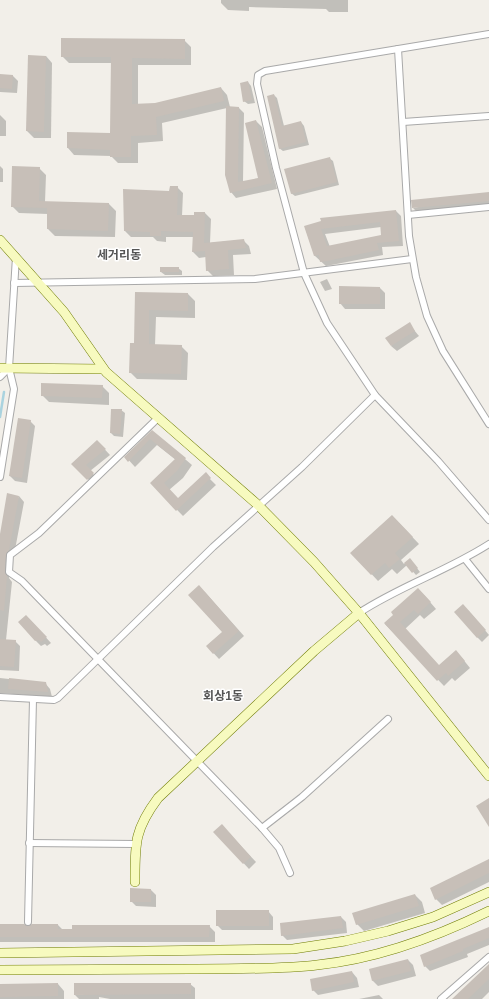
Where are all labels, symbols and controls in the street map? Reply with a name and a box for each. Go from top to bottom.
district label: 세거리동 [97,248,141,262]
district label: 회상1동 [203,689,243,703]

